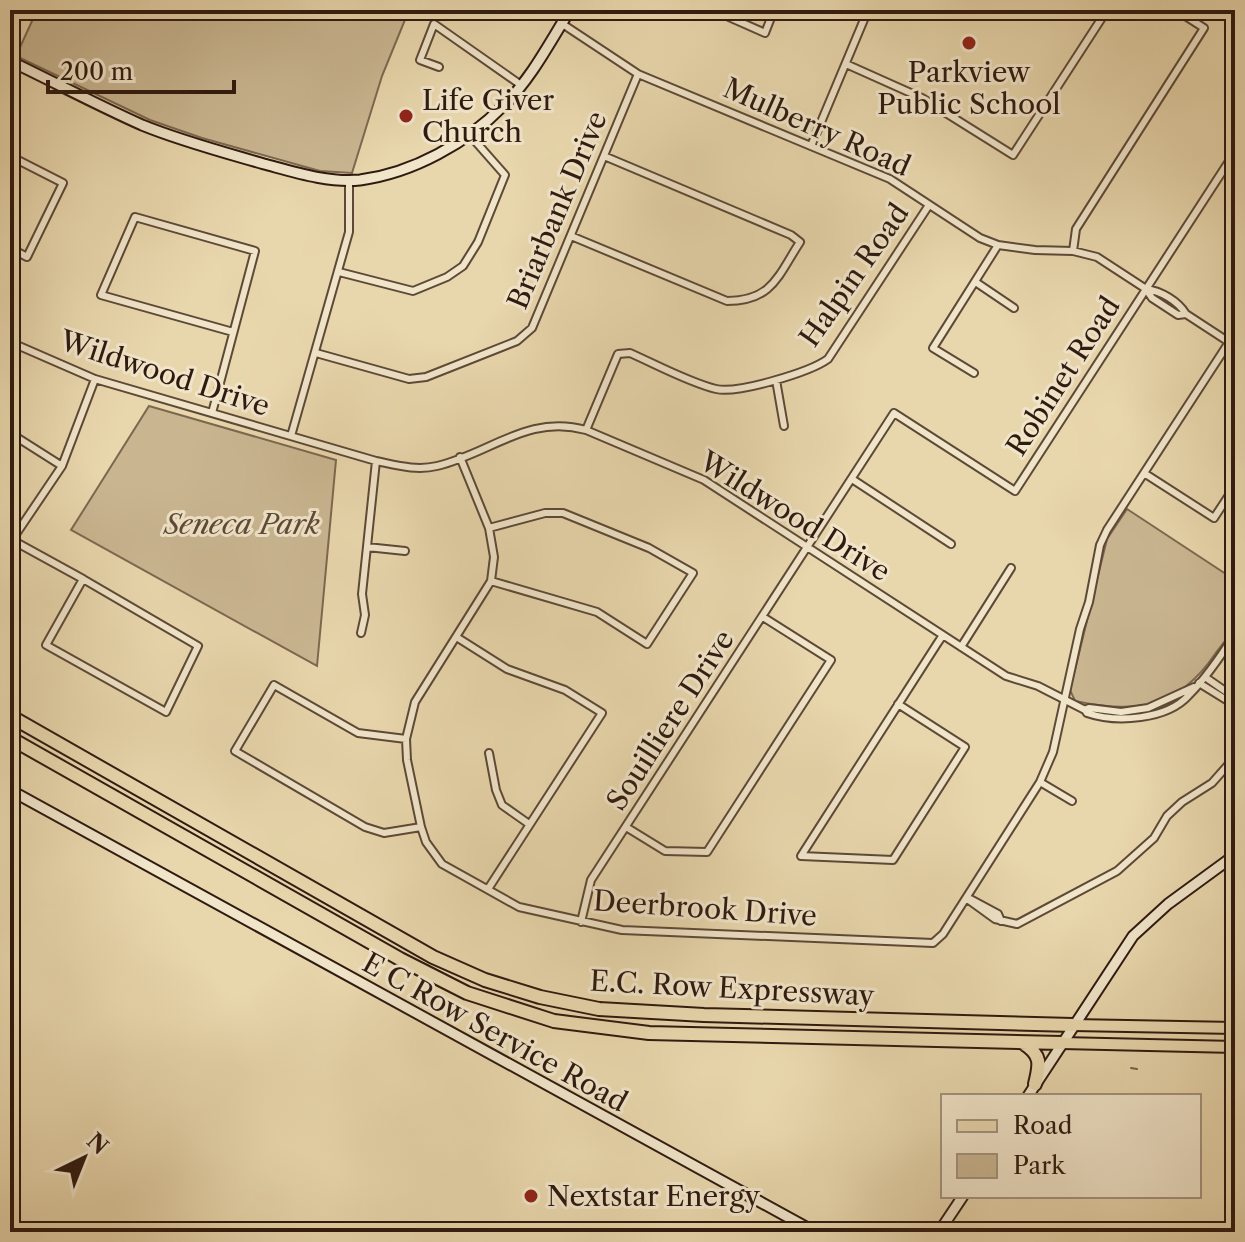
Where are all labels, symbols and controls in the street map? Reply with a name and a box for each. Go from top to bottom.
marker: Parkview Public School [960,34,978,52]
scale bar [48,44,234,94]
place label: Parkview Public School [877,55,1061,121]
text: 200 m [60,57,133,86]
street label: Mulberry Road [718,71,916,183]
place label: Life Giver Church [422,83,554,149]
street label: Briarbank Drive [500,106,614,314]
marker: Life Giver Church [397,107,415,125]
street label: Halpin Road [792,197,916,353]
street label: Robinet Road [999,290,1127,462]
street label: Wildwood Drive [55,323,274,423]
street label: Wildwood Drive [693,443,897,588]
park label: Seneca Park [162,507,320,541]
street label: Souilliere Drive [599,624,741,816]
street label: Deerbrook Drive [592,883,818,933]
street label: E C Row Service Road [357,945,633,1119]
street label: E.C. Row Expressway [589,964,876,1012]
legend [941,1094,1201,1198]
text: Road [1013,1111,1073,1140]
north arrow [44,1118,124,1198]
text: N [81,1127,113,1160]
text: Park [1013,1151,1066,1180]
place label: Nextstar Energy [547,1179,761,1213]
marker: Nextstar Energy [522,1187,540,1205]

